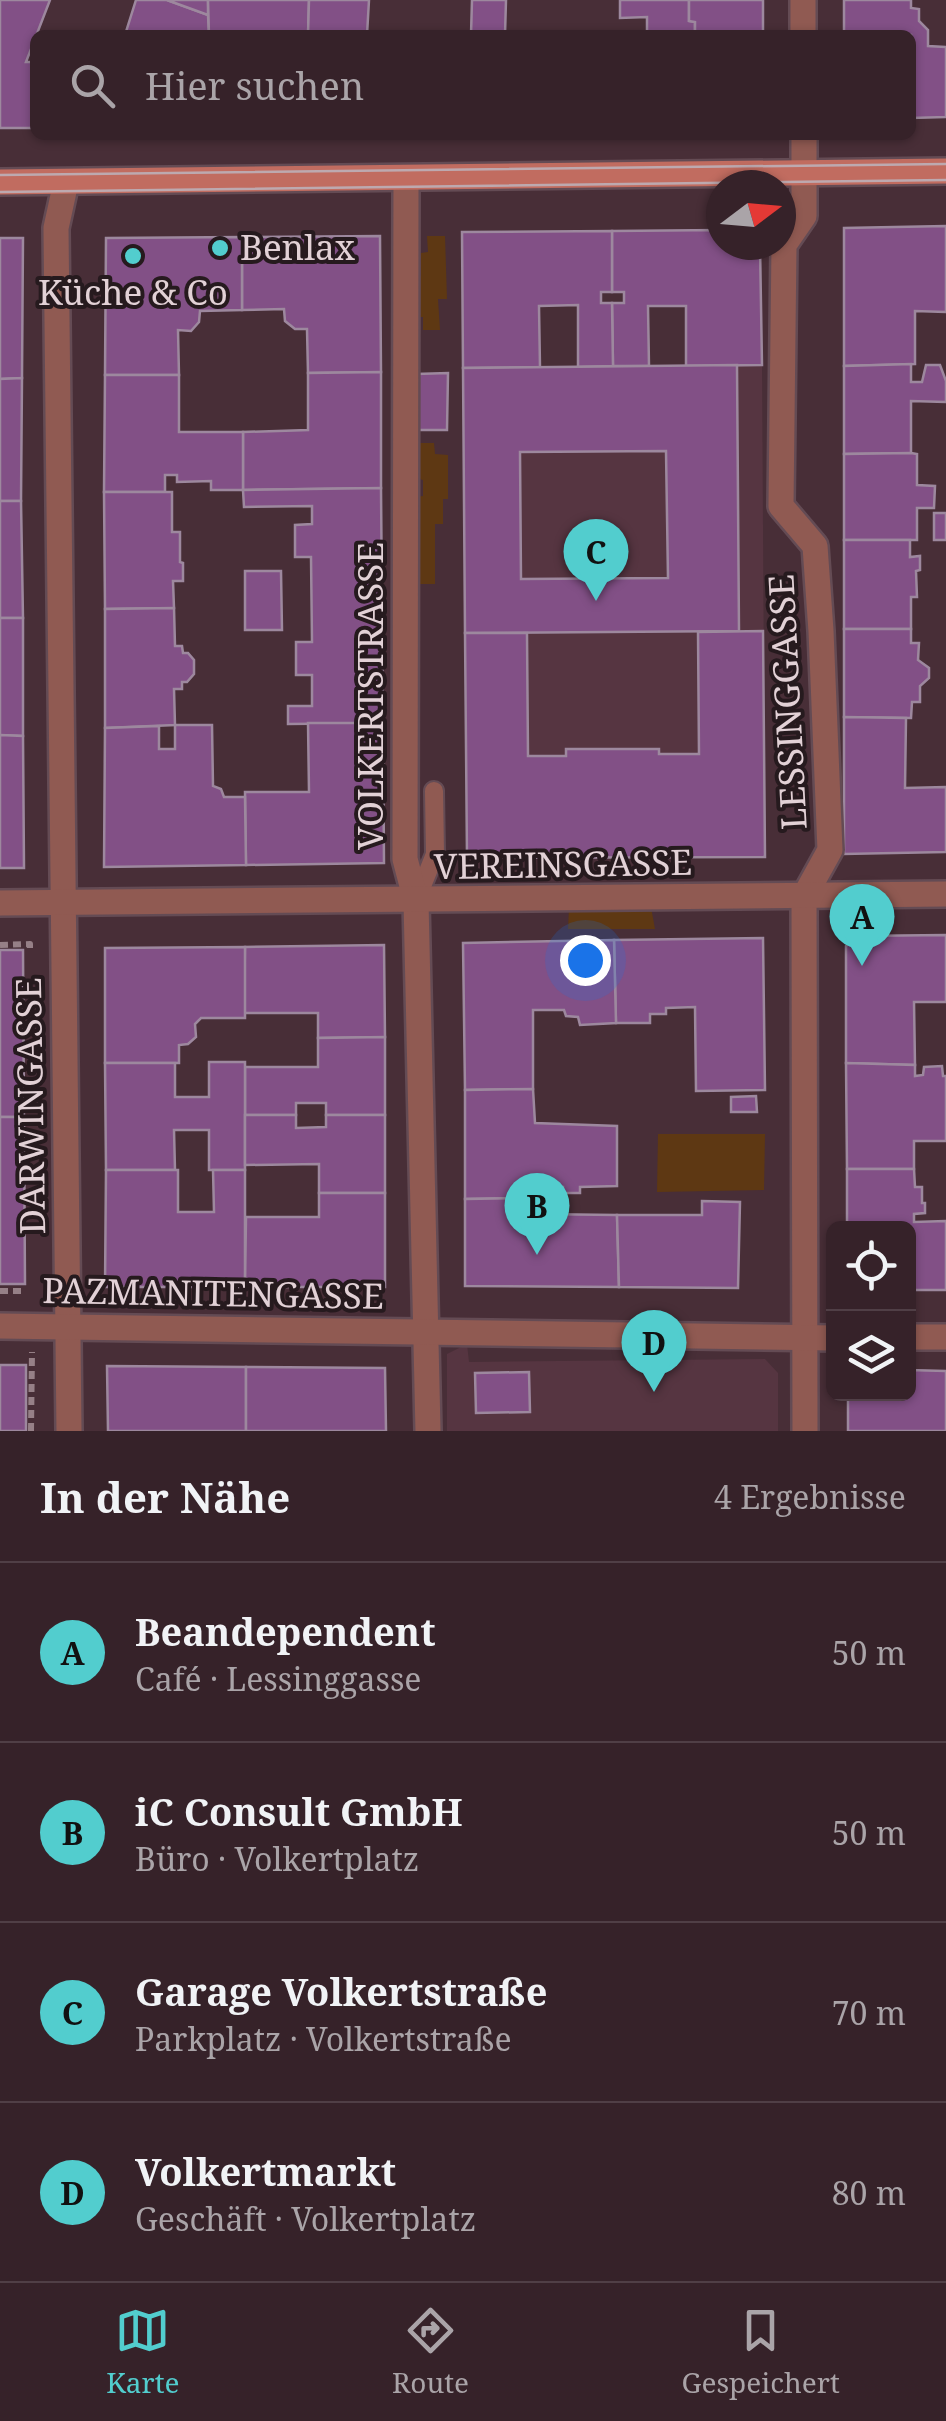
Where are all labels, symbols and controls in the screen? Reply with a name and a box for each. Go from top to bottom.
search box [30,30,916,140]
icon: search [65,58,120,113]
text: Hier suchen [145,59,364,111]
north arrow [706,170,796,260]
place label: Benlax [240,223,356,270]
marker: Benlax [209,237,231,259]
marker: Küche & Co [122,245,144,267]
place label: Küche & Co [38,268,228,315]
pin: C [564,518,628,601]
street label: VOLKERTSTRASSE [346,542,393,850]
street label: LESSINGGASSE [756,573,817,831]
street label: VEREINSGASSE [433,838,693,889]
pin: A [830,884,894,966]
your location [560,935,611,986]
street label: DARWINGASSE [4,977,55,1235]
pin: B [504,1172,570,1255]
map controls [826,1221,916,1401]
button: locate [826,1221,916,1311]
street label: PAZMANITENGASSE [42,1266,384,1319]
pin: D [622,1310,686,1392]
button: layers [826,1311,916,1401]
text: In der Nähe [40,1468,290,1525]
text: 4 Ergebnisse [714,1475,906,1518]
text: Beandependent [135,1605,436,1657]
text: A [60,1631,85,1674]
text: 50 m [832,1631,906,1674]
text: Café · Lessinggasse [135,1657,421,1700]
text: iC Consult GmbH [135,1785,463,1837]
text: B [62,1811,83,1854]
text: 50 m [832,1811,906,1854]
text: Büro · Volkertplatz [135,1837,419,1880]
text: Garage Volkertstraße [135,1965,547,2017]
text: C [62,1991,83,2034]
text: 70 m [832,1991,906,2034]
text: Parkplatz · Volkertstraße [135,2017,512,2060]
text: Volkertmarkt [135,2145,396,2197]
text: D [60,2171,85,2214]
text: 80 m [832,2171,906,2214]
text: Geschäft · Volkertplatz [135,2197,476,2240]
tab: Karte [106,2303,180,2401]
tab: Route [392,2303,469,2401]
tab: Gespeichert [681,2303,840,2401]

